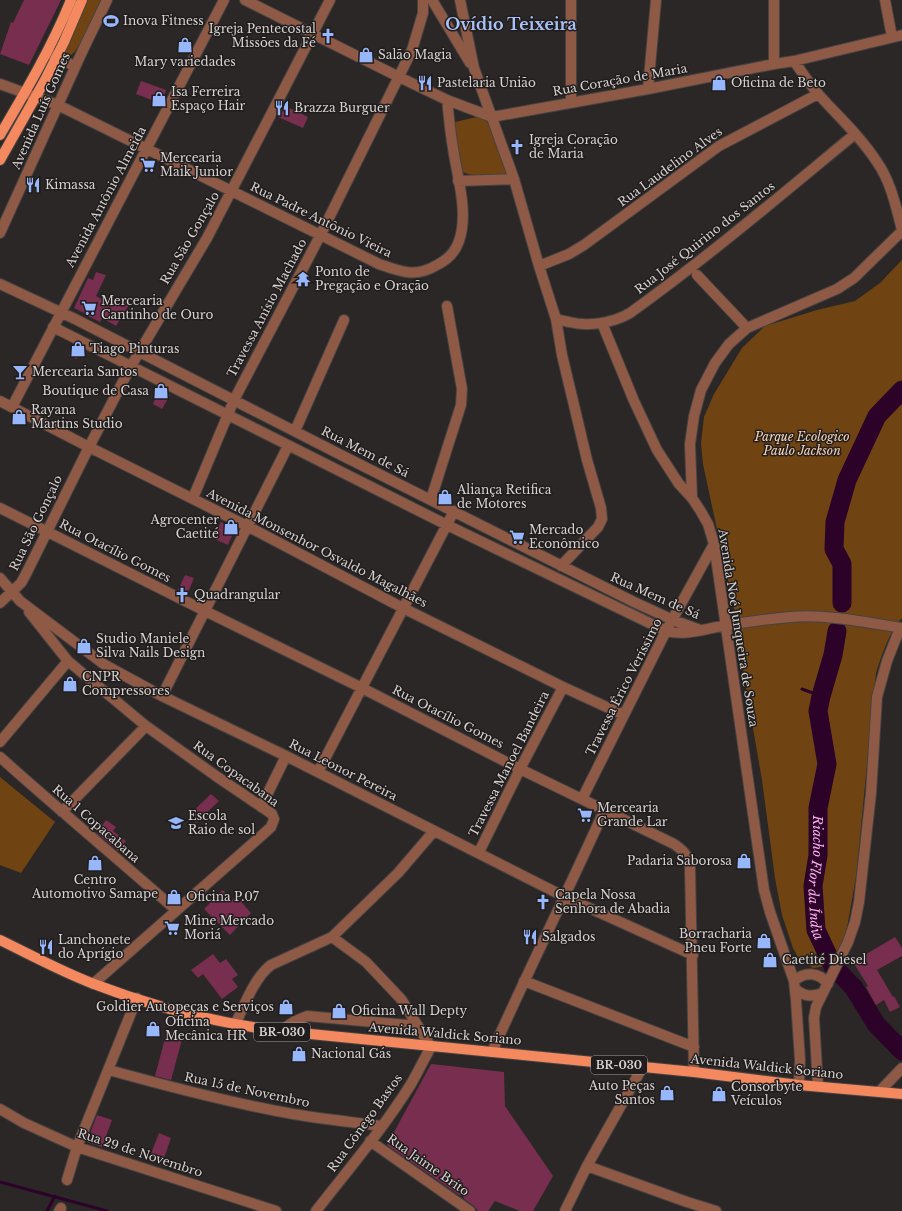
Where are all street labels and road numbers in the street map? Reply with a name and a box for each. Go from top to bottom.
street label: Avenida Luís Gomes [8,50,73,172]
street label: Rua Coração de Maria [551,60,689,99]
street label: Avenida Antônio Almeida [62,123,149,271]
street label: Rua Laudelino Alves [615,124,725,210]
street label: Rua José Quirino dos Santos [632,178,778,297]
street label: Rua Padre Antônio Vieira [248,179,395,261]
street label: Rua São Gonçalo [157,189,222,287]
street label: Travessa Anísio Machado [224,236,310,380]
street label: Rua Mem de Sá [319,423,412,480]
street label: Rua São Gonçalo [6,472,65,573]
street label: Avenida Monsenhor Osvaldo Magalhães [203,485,430,610]
street label: Rua Otacílio Gomes [57,516,174,585]
street label: Avenida Noé Junqueira de Souza [715,527,762,728]
street label: Rua Mem de Sá [608,569,703,622]
street label: Travessa Érico Veríssimo [581,615,665,758]
street label: Rua Otacílio Gomes [390,682,507,751]
street label: Travessa Manoel Bandeira [465,688,552,839]
street label: Rua Leonor Pereira [287,736,400,804]
street label: Rua Copacabana [191,737,282,810]
street label: Rua 1 Copacabana [50,782,143,866]
street label: Avenida Waldick Soriano [367,1019,522,1048]
road number: BR-030 [254,1023,310,1041]
street label: Avenida Waldick Soriano [689,1051,844,1082]
road number: BR-030 [591,1056,647,1074]
street label: Rua 15 de Novembro [183,1069,311,1110]
street label: Rua Cônego Bastos [324,1071,405,1175]
street label: Rua 29 de Novembro [76,1125,205,1180]
street label: Rua Jaime Brito [384,1131,472,1199]

